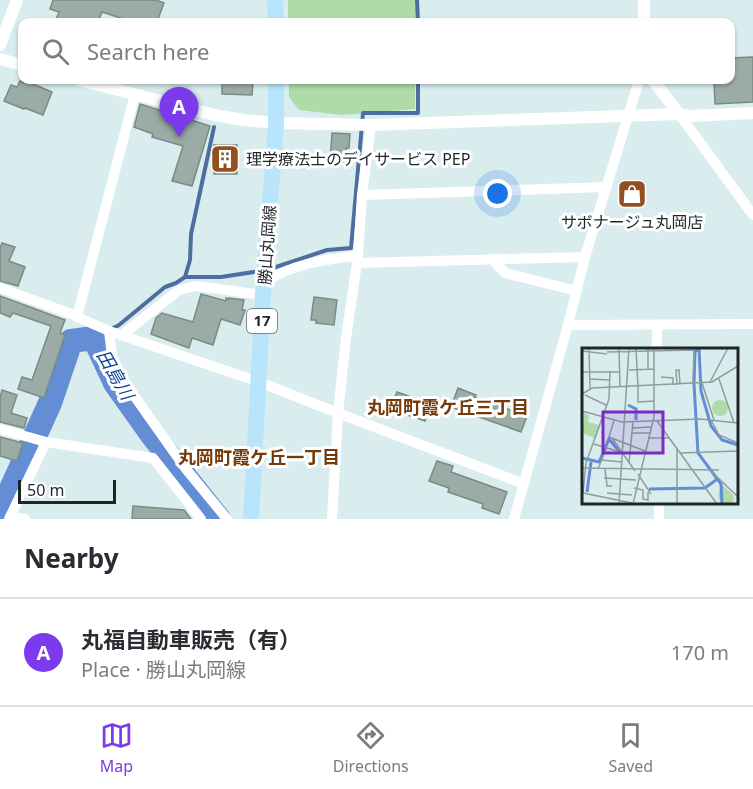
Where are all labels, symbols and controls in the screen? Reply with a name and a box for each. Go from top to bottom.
search box [18,18,735,84]
icon: search [39,35,72,68]
text: Search here [87,36,209,66]
pin: A [160,88,198,137]
building icon: 理学療法士のデイサービス PEP [209,143,241,175]
place label: 理学療法士のデイサービス PEP [246,148,470,170]
shop icon: サボナージュ丸岡店 [616,178,648,210]
your location [483,179,512,208]
street label: 勝山丸岡線 [253,204,281,286]
place label: サボナージュ丸岡店 [561,211,703,233]
road number: 17 [247,309,277,333]
water label: 田島川 [92,345,141,406]
inset map [582,348,738,504]
district label: 丸岡町霞ケ丘三丁目 [367,395,529,419]
district label: 丸岡町霞ケ丘一丁目 [178,445,340,469]
scale bar [18,477,116,504]
text: 50 m [27,479,64,501]
text: Nearby [24,540,119,576]
text: 丸福自動車販売（有） [81,624,301,654]
text: A [37,639,50,666]
text: 170 m [671,639,729,666]
text: Place · 勝山丸岡線 [81,656,246,683]
tab: Map [100,719,133,777]
tab: Directions [333,719,409,777]
tab: Saved [608,719,653,777]

